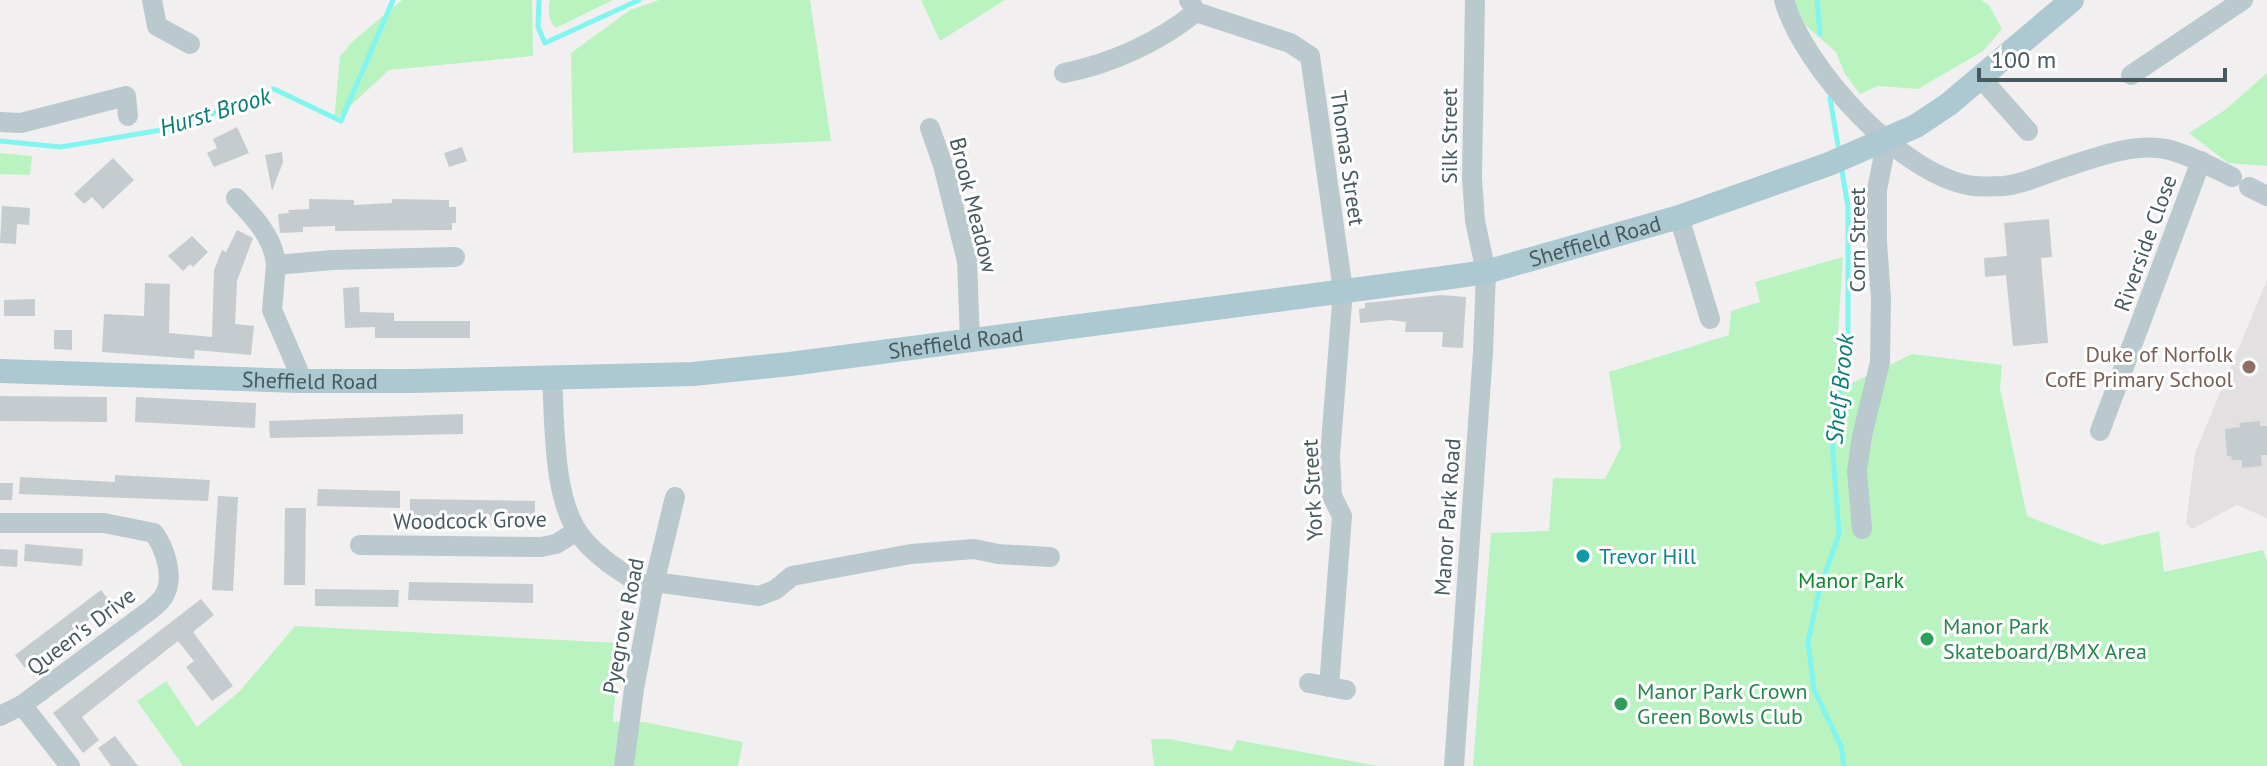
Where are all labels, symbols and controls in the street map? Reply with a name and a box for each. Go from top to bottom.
scale bar [1979,32,2225,82]
text: 100 m [1991,44,2056,75]
water label: Hurst Brook [155,80,275,143]
street label: Silk Street [1435,87,1463,184]
street label: Thomas Street [1325,89,1371,228]
street label: Brook Meadow [944,134,1004,276]
street label: Riverside Close [2107,171,2183,315]
street label: Corn Street [1843,187,1871,293]
street label: Sheffield Road [1526,209,1664,273]
street label: Sheffield Road [887,319,1025,365]
water label: Shelf Brook [1818,331,1861,446]
place label: Duke of Norfolk CofE Primary School [2045,340,2234,393]
marker: Duke of Norfolk CofE Primary School [2240,358,2258,376]
street label: Sheffield Road [241,365,378,395]
street label: Manor Park Road [1428,437,1466,597]
street label: York Street [1295,438,1329,541]
street label: Woodcock Grove [393,505,547,535]
place label: Trevor Hill [1599,542,1697,570]
marker: Trevor Hill [1574,547,1592,565]
street label: Pyegrove Road [596,556,650,696]
park label: Manor Park [1798,566,1904,594]
street label: Queen's Drive [21,581,141,681]
place label: Manor Park Skateboard/BMX Area [1943,612,2147,665]
marker: Manor Park Skateboard/BMX Area [1918,630,1936,648]
place label: Manor Park Crown Green Bowls Club [1637,677,1808,730]
marker: Manor Park Crown Green Bowls Club [1612,695,1630,713]

